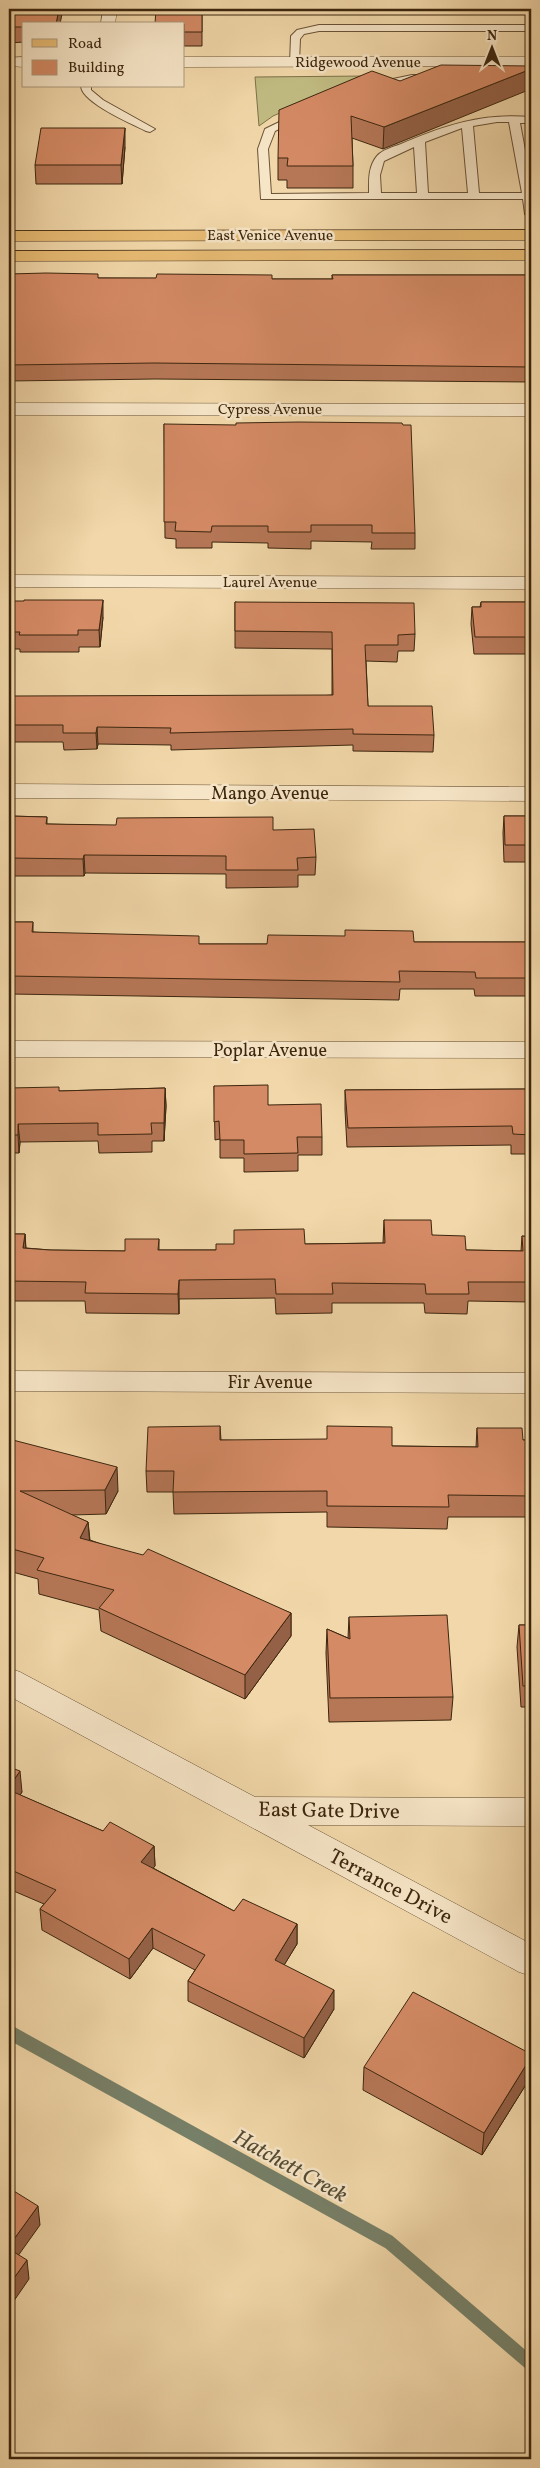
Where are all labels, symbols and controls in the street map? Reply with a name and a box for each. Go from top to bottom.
legend [22,22,185,88]
north arrow [468,22,518,72]
text: N [487,27,497,46]
text: Road [68,34,102,55]
street label: Ridgewood Avenue [295,53,421,74]
text: Building [68,58,125,79]
street label: East Venice Avenue [207,226,333,247]
street label: Cypress Avenue [218,400,322,421]
street label: Laurel Avenue [223,573,317,594]
street label: Mango Avenue [211,782,329,807]
street label: Poplar Avenue [213,1039,327,1064]
street label: Fir Avenue [228,1371,313,1396]
street label: East Gate Drive [258,1796,400,1827]
street label: Terrance Drive [323,1843,457,1932]
water label: Hatchett Creek [227,2123,353,2211]

